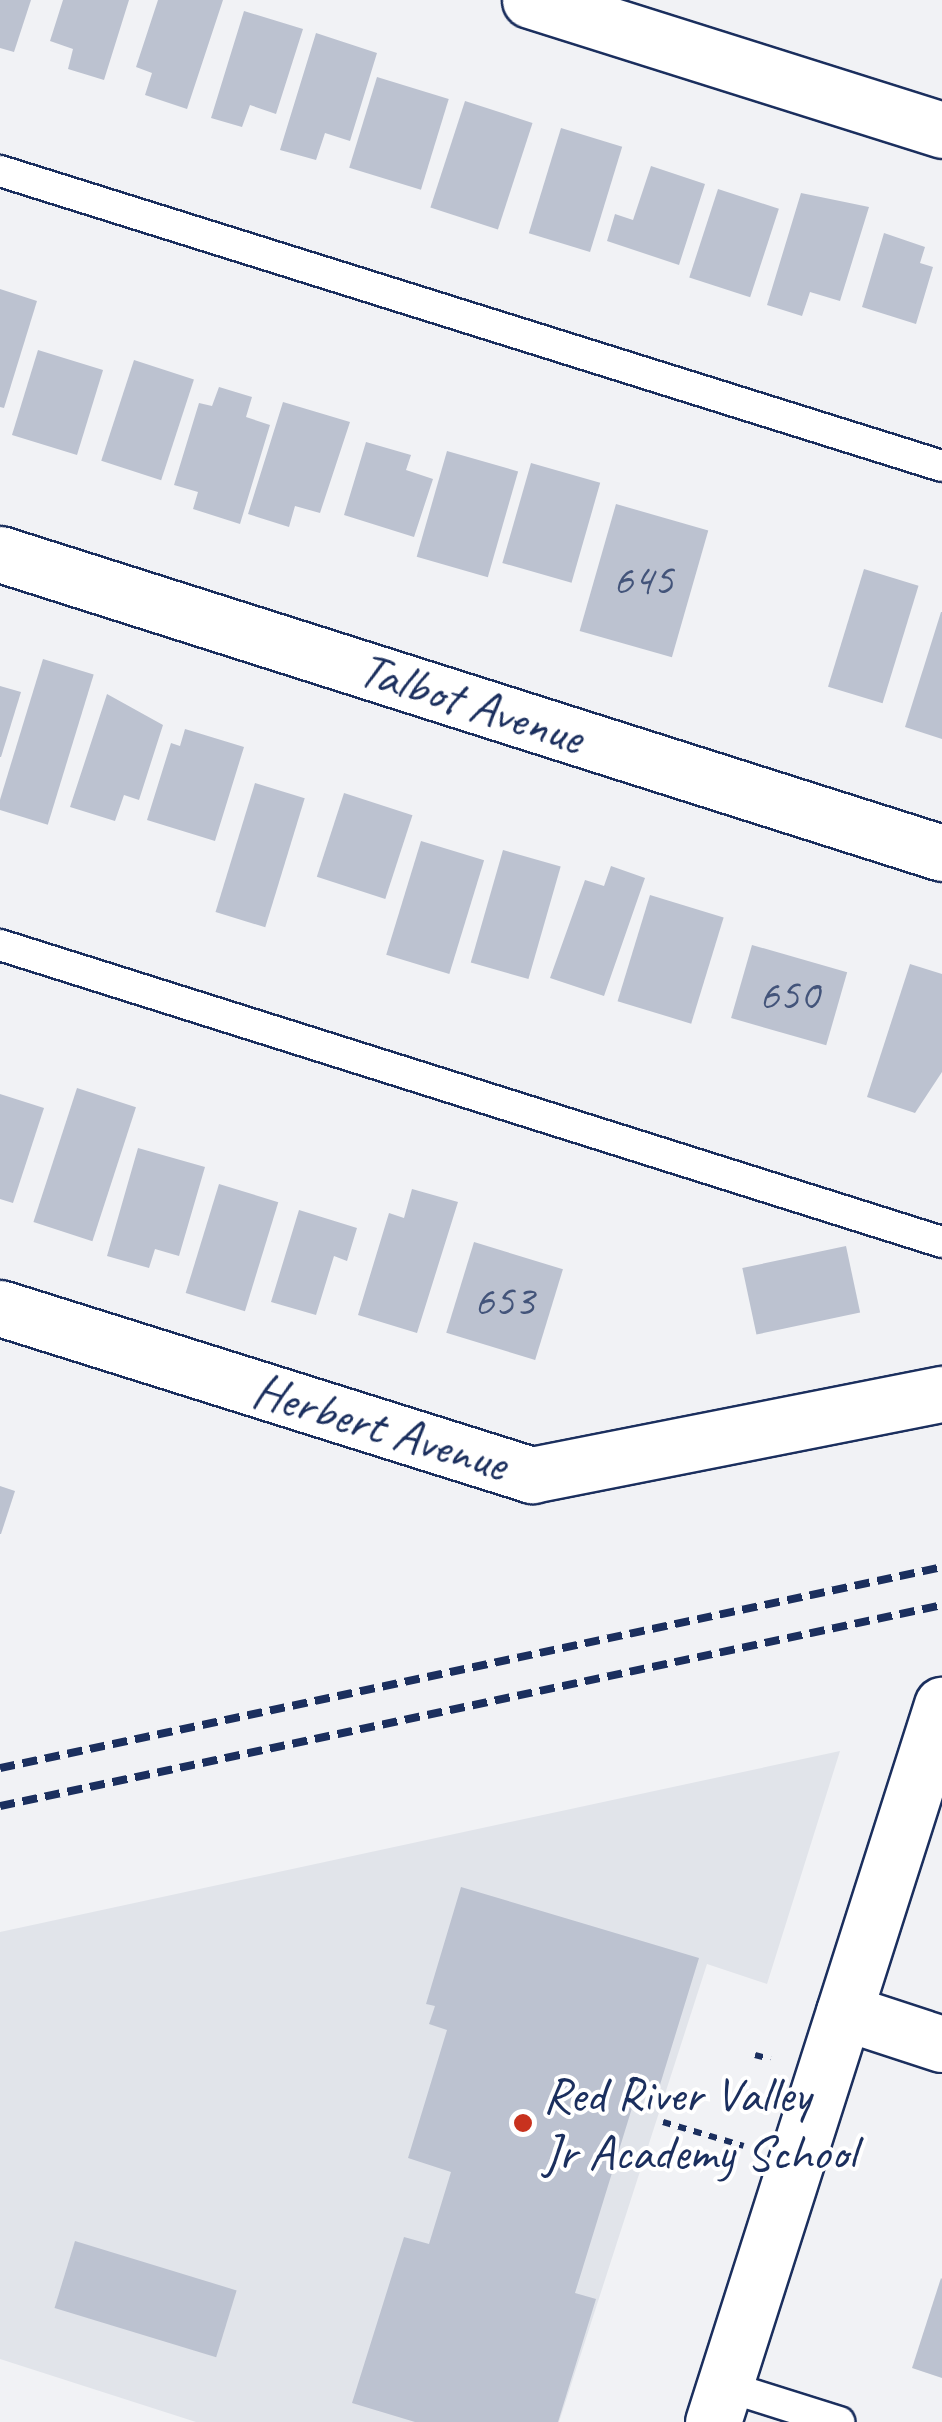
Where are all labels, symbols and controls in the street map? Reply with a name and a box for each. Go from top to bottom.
house number: 645 [613,553,673,607]
street label: Talbot Avenue [352,639,590,767]
house number: 650 [759,968,819,1022]
house number: 653 [474,1274,534,1328]
street label: Herbert Avenue [246,1360,514,1494]
place label: Red River Valley Jr Academy School [543,2064,854,2182]
marker: Red River Valley Jr Academy School [512,2112,534,2134]

